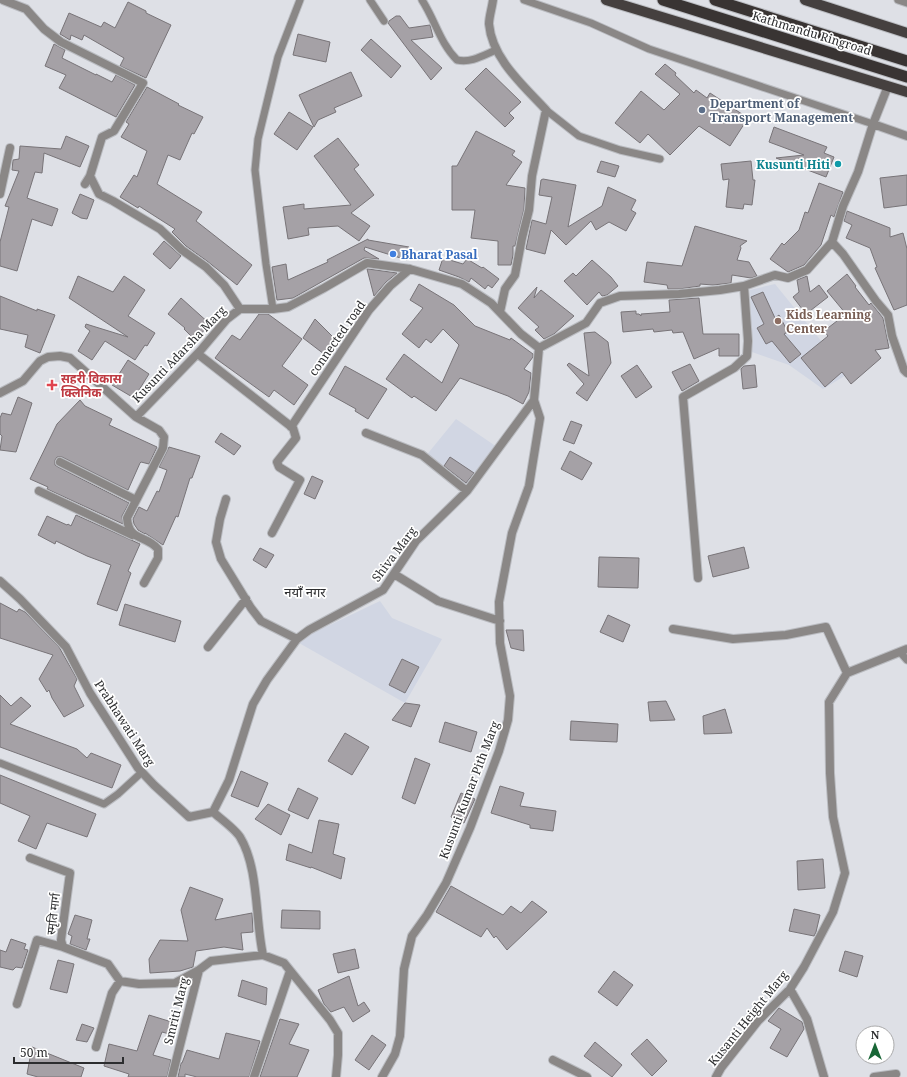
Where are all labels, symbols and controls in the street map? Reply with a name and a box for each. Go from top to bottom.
street label: Kathmandu Ringroad [750,7,874,59]
place label: Department of Transport Management [710,95,853,126]
marker: Department of Transport Management [697,105,707,115]
place label: Kusunti Hiti [756,156,831,173]
marker: Kusunti Hiti [833,159,843,169]
place label: Bharat Pasal [401,246,478,263]
marker: Bharat Pasal [388,249,398,259]
street label: connected road [305,296,370,379]
street label: Kusunti Adarsha Marg [128,301,230,406]
place label: Kids Learning Center [786,306,871,337]
marker: Kids Learning Center [773,316,783,326]
place label: सहरी विकास क्लिनिक [61,370,123,401]
marker: सहरी विकास क्लिनिक [46,379,58,391]
street label: Shiva Marg [368,523,421,585]
district label: नयाँ नगर [284,583,326,601]
street label: Prabhawati Marg [91,677,160,770]
street label: Kusunti Kumar Pith Marg [435,718,503,861]
street label: स्मृति मार्ग [42,891,64,936]
street label: Kusanti Height Marg [704,966,792,1069]
street label: Smriti Marg [159,975,193,1046]
north arrow [855,1025,895,1065]
text: N [871,1027,880,1042]
scale bar [14,1039,123,1065]
text: 50 m [20,1044,48,1061]

